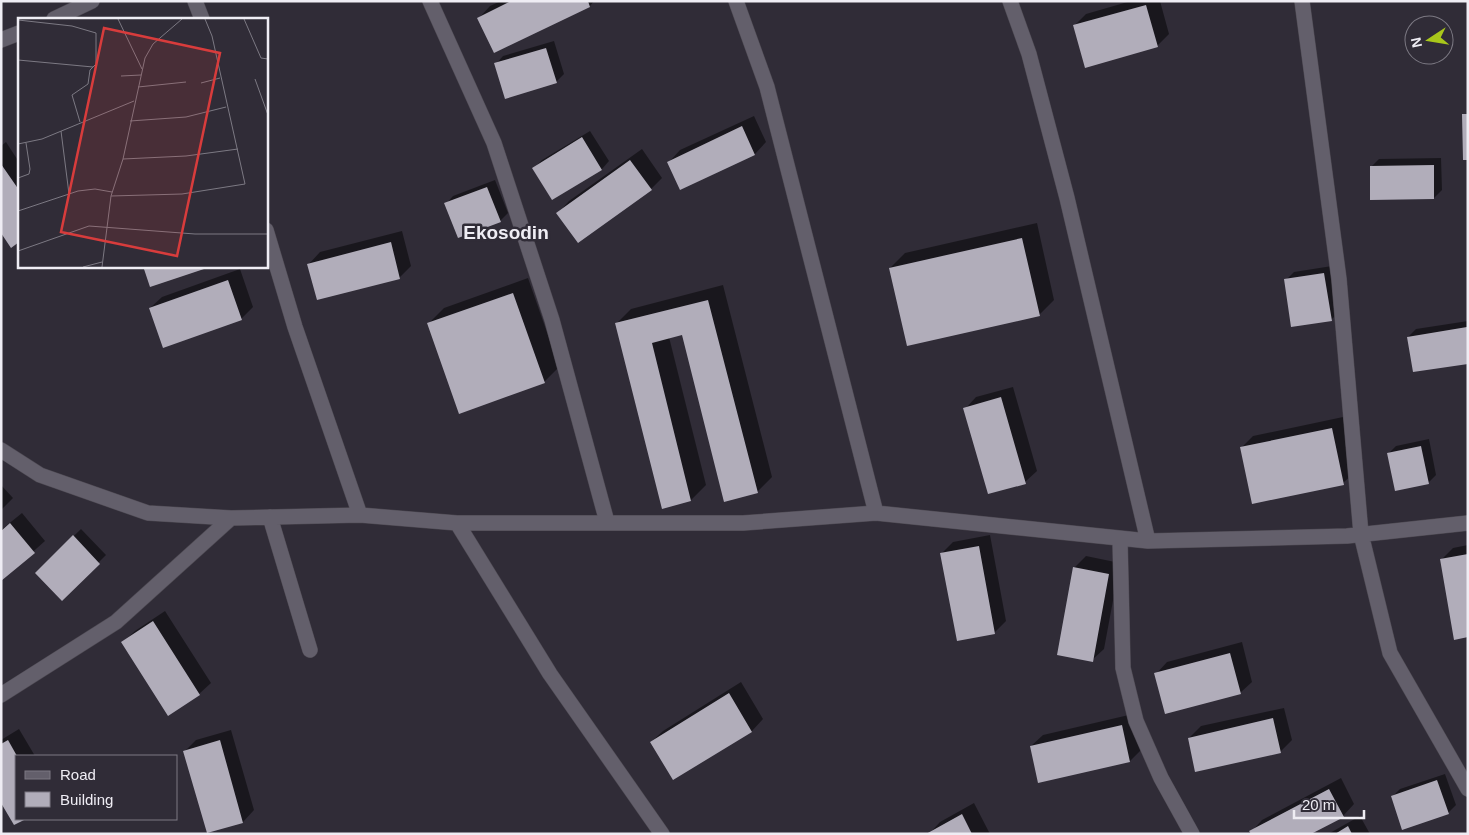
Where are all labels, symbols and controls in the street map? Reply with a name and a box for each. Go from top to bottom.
north arrow [1404,15,1454,65]
inset map [18,18,268,268]
text: N [1407,36,1425,49]
district label: Ekosodin [463,222,549,243]
legend [15,755,178,820]
text: Road [60,766,96,783]
scale bar [1294,788,1364,820]
text: Building [60,791,113,808]
text: 20 m [1302,796,1335,813]

